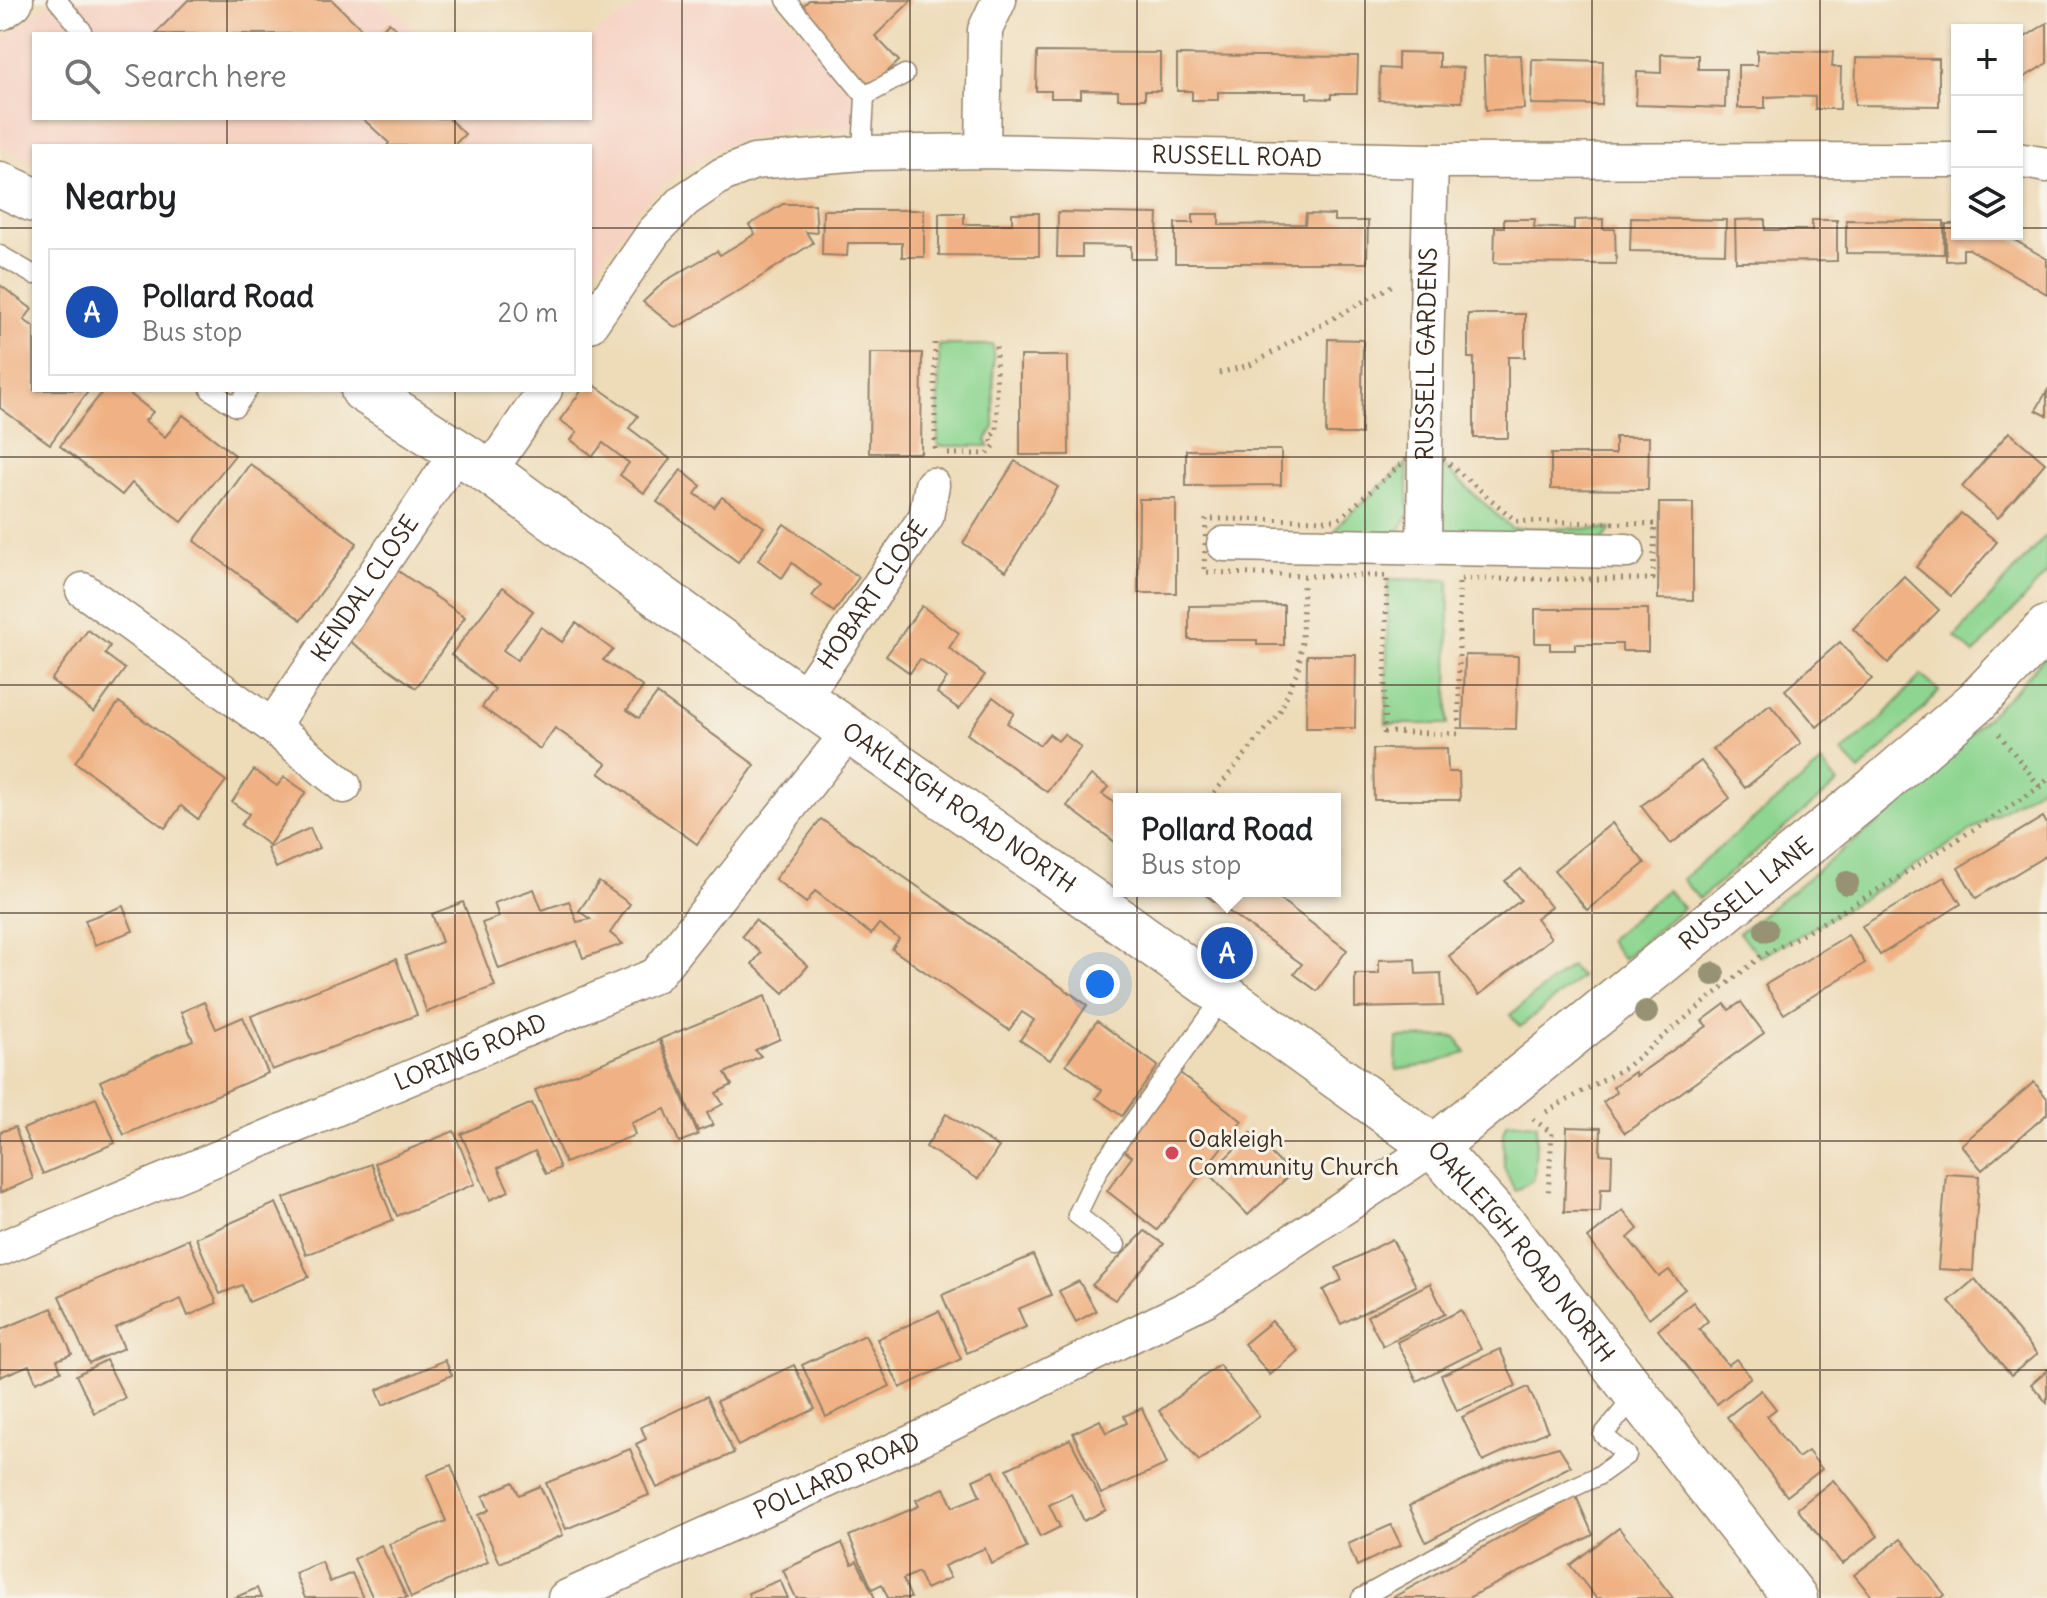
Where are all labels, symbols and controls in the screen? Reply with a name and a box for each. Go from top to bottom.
map controls [1951,24,2023,240]
button: + [1951,24,2023,96]
search box [32,32,592,120]
icon: search [60,54,104,98]
text: Search here [124,57,287,95]
button: − [1951,96,2023,168]
street label: RUSSELL ROAD [1151,139,1323,173]
button: layers [1951,168,2023,240]
text: Nearby [64,175,177,218]
street label: RUSSELL GARDENS [1409,247,1443,461]
text: Pollard Road [142,277,314,315]
text: A [84,296,100,329]
text: 20 m [498,296,558,329]
text: Bus stop [142,315,242,348]
street label: KENDAL CLOSE [304,509,424,667]
street label: HOBART CLOSE [811,514,933,675]
street label: OAKLEIGH ROAD NORTH [837,715,1082,899]
popup [1113,793,1341,897]
text: Pollard Road [1141,810,1313,848]
street label: RUSSELL LANE [1673,830,1818,956]
text: Bus stop [1141,848,1241,881]
pin: A [1201,923,1253,983]
your location [1080,964,1120,1004]
street label: LORING ROAD [390,1006,551,1097]
place label: Oakleigh Community Church [1188,1123,1399,1181]
street label: OAKLEIGH ROAD NORTH [1422,1134,1622,1368]
marker: Oakleigh Community Church [1163,1144,1181,1162]
street label: POLLARD ROAD [749,1425,924,1525]

